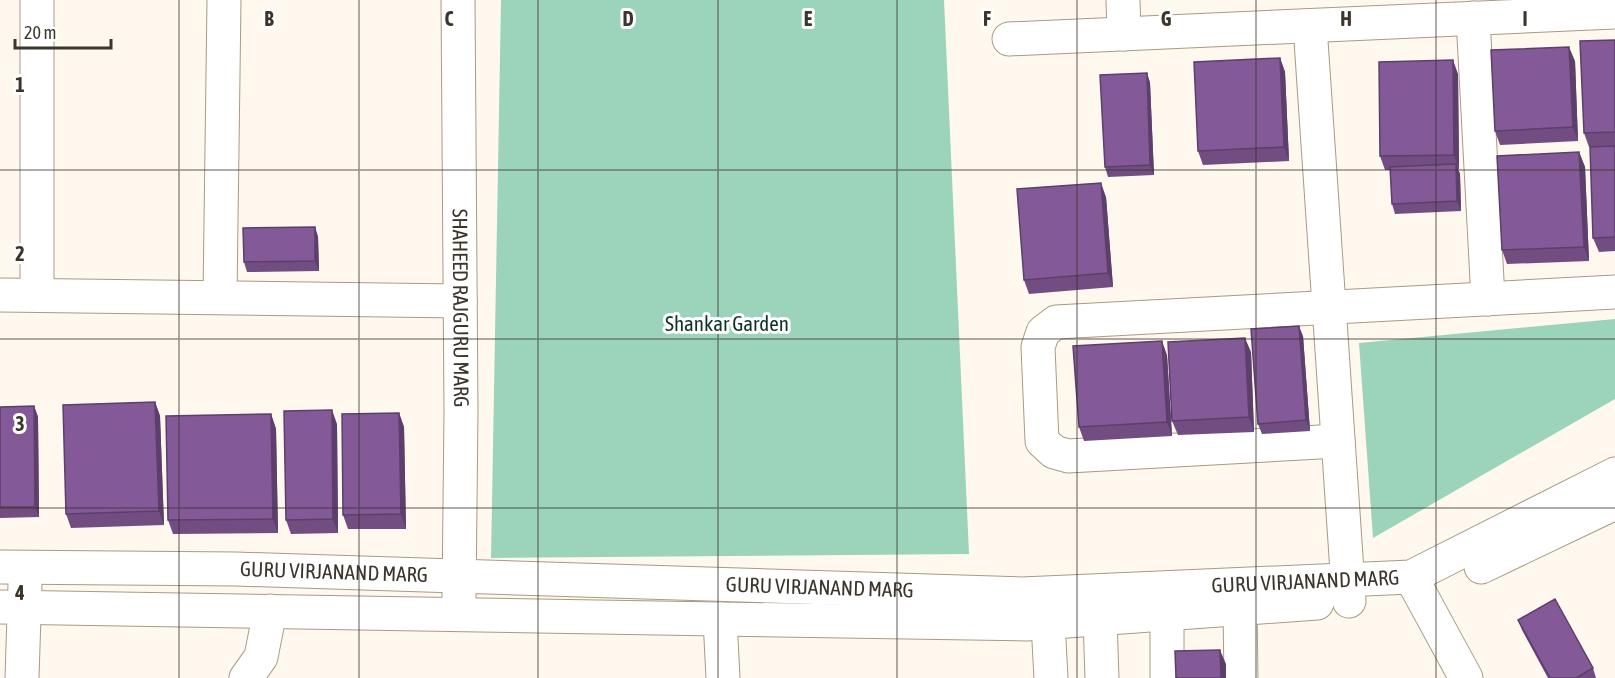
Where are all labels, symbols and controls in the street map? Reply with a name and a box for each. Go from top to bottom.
text: B [264,7,274,30]
text: C [445,7,454,30]
text: D [622,7,634,30]
text: E [804,7,813,30]
text: F [983,7,991,30]
text: G [1161,7,1172,30]
text: H [1340,7,1352,30]
text: I [1522,7,1528,30]
scale bar [15,12,111,50]
text: 20 m [24,22,56,43]
text: 1 [15,73,25,96]
street label: SHAHEED RAJGURU MARG [449,209,474,407]
text: 2 [15,242,25,265]
park label: Shankar Garden [665,311,789,335]
text: 3 [15,412,25,435]
street label: GURU VIRJANAND MARG [240,556,428,586]
street label: GURU VIRJANAND MARG [1211,565,1400,597]
street label: GURU VIRJANAND MARG [725,572,914,602]
text: 4 [14,581,25,604]

